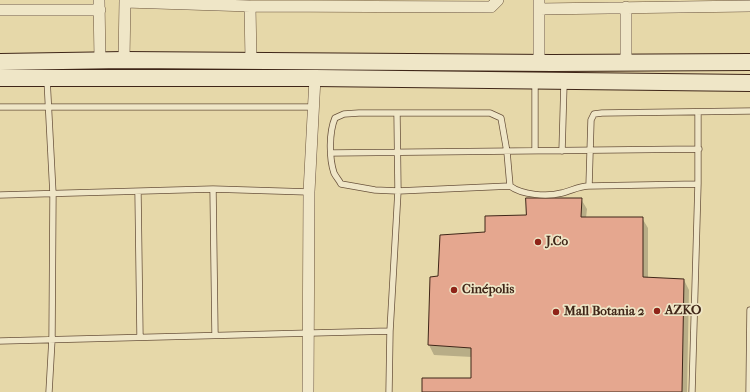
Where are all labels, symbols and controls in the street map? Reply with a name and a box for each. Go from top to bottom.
place label: J.Co [546,234,568,250]
marker: J.Co [533,237,543,247]
place label: Cinépolis [462,282,514,298]
marker: Cinépolis [449,285,459,295]
place label: AZKO [665,303,701,319]
place label: Mall Botania 2 [564,304,644,320]
marker: AZKO [652,306,662,316]
marker: Mall Botania 2 [551,307,561,317]

